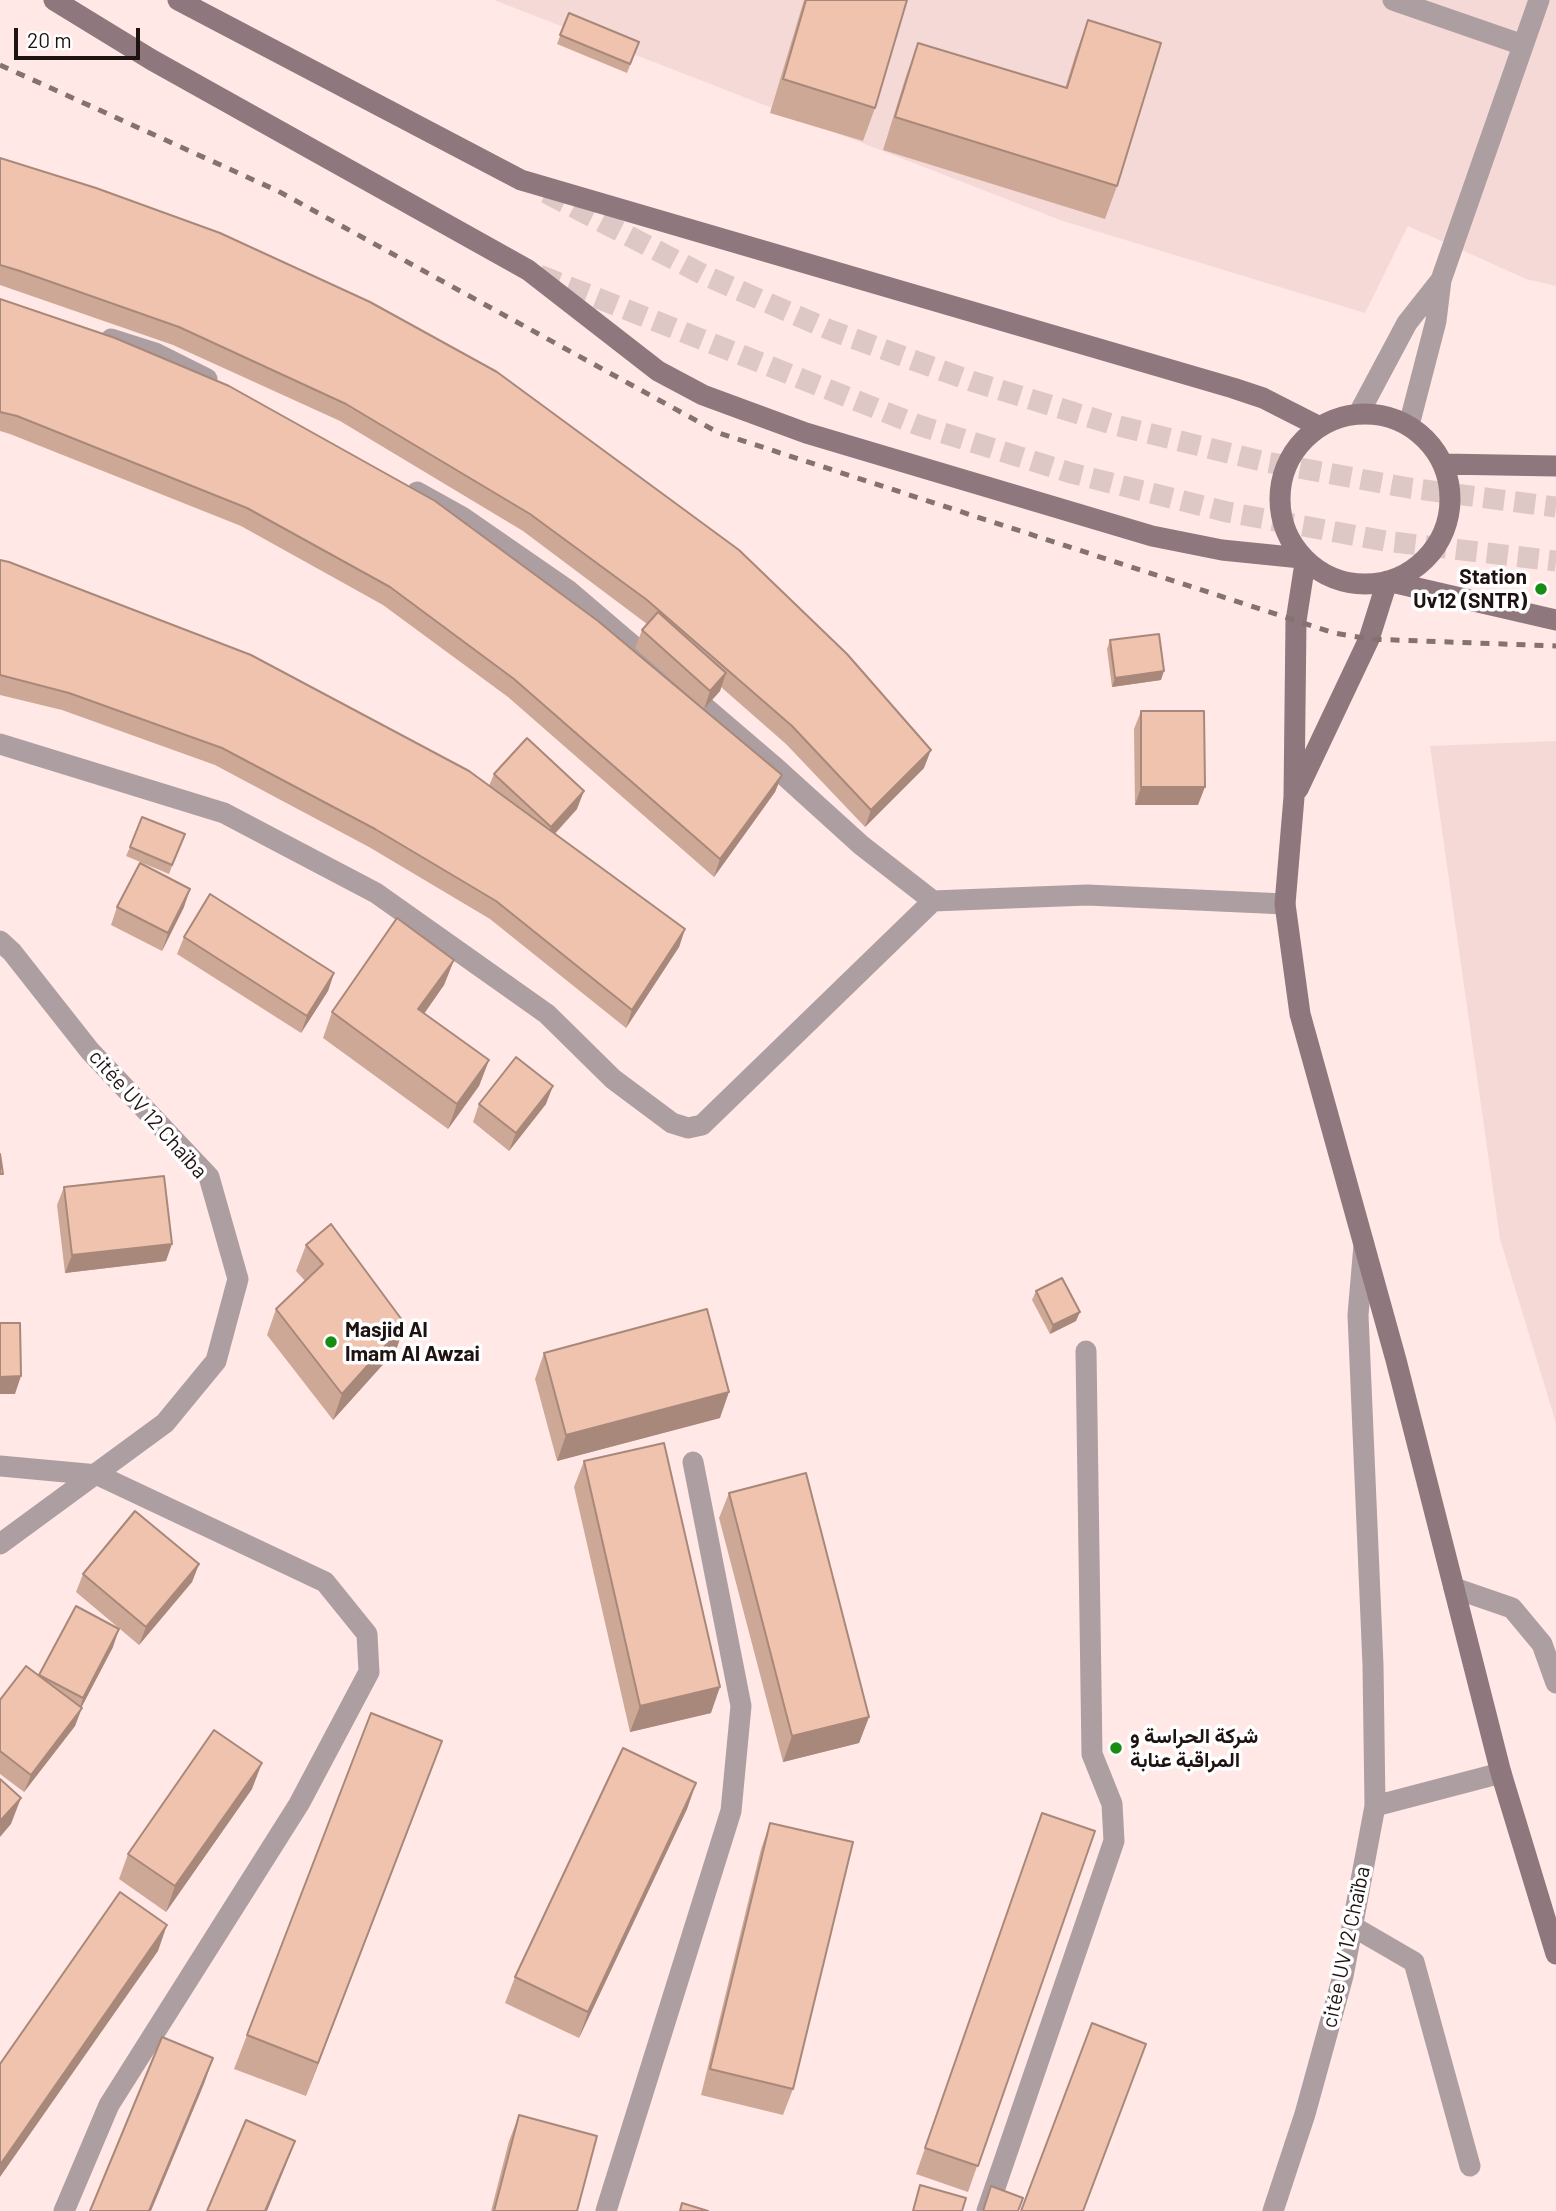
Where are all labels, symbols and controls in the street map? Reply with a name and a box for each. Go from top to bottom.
scale bar [18,14,144,58]
text: 20 m [27,27,72,52]
place label: Station Uv12 (SNTR) [1413,564,1527,614]
marker: Station Uv12 (SNTR) [1533,581,1549,597]
street label: citée UV 12 Chaïba [84,1044,212,1184]
place label: Masjid Al Imam Al Awzai [345,1317,480,1367]
marker: Masjid Al Imam Al Awzai [323,1334,339,1350]
place label: شركة الحراسة و المراقبة عنابة [1130,1723,1258,1773]
marker: شركة الحراسة و المراقبة عنابة [1108,1740,1124,1756]
street label: citée UV 12 Chaïba [1317,1864,1375,2030]

